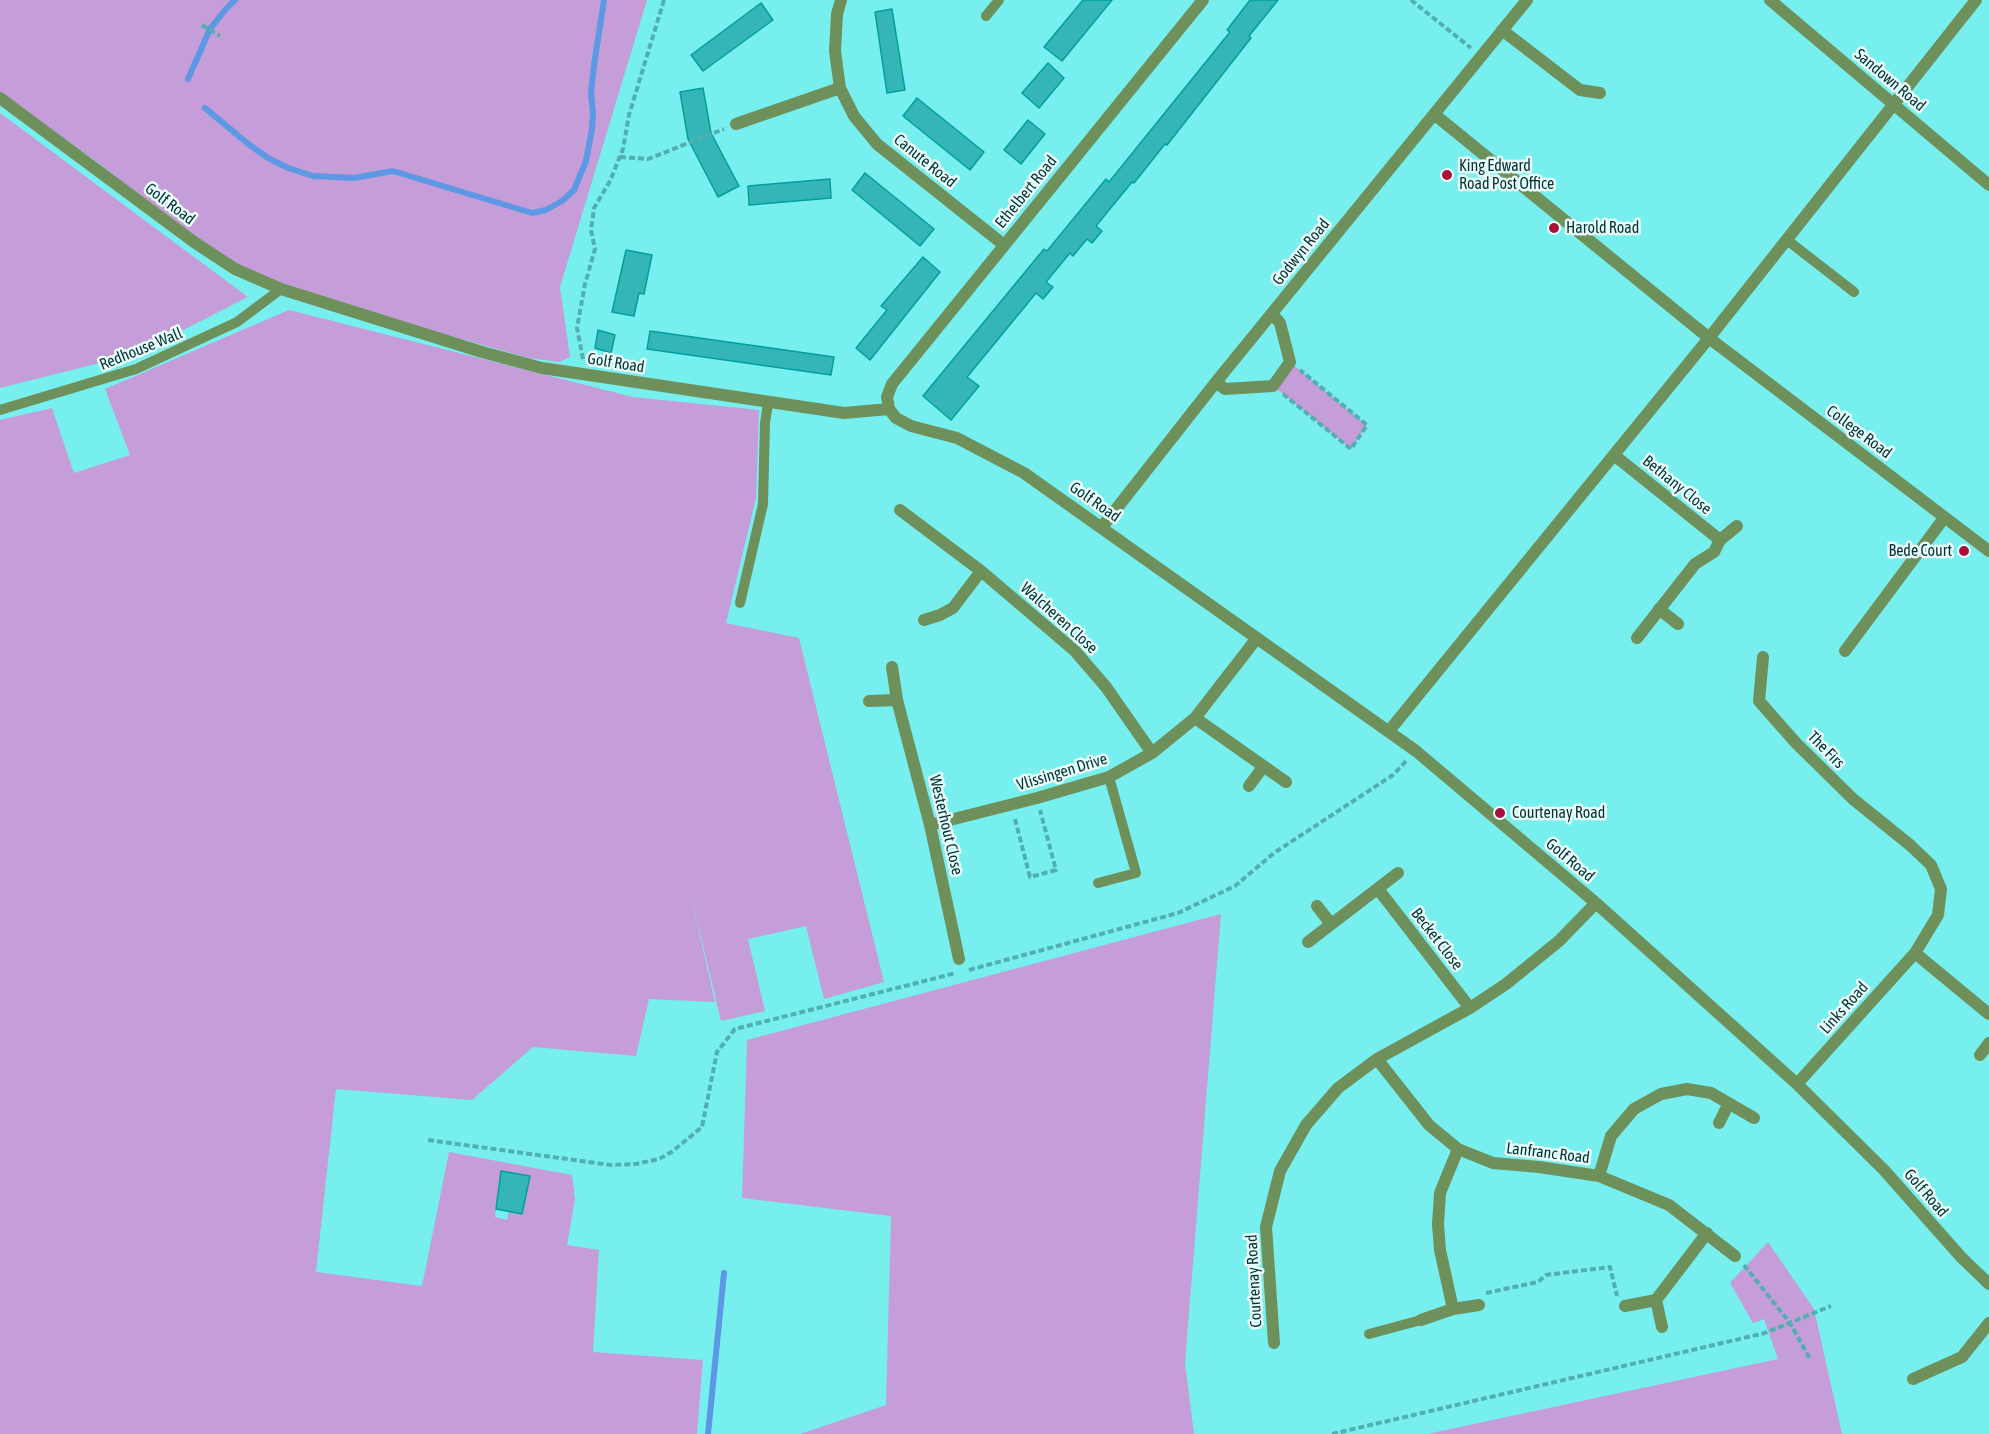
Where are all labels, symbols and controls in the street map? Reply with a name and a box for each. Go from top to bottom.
street label: Sandown Road [1851,45,1929,115]
street label: Canute Road [890,130,960,192]
street label: Ethelbert Road [991,152,1061,232]
place label: King Edward Road Post Office [1459,156,1554,194]
marker: King Edward Road Post Office [1440,168,1454,182]
street label: Golf Road [141,179,199,229]
street label: Godwyn Road [1268,215,1334,289]
place label: Harold Road [1566,218,1639,238]
marker: Harold Road [1547,221,1561,235]
street label: Redhouse Wall [97,324,185,374]
street label: Golf Road [586,349,646,377]
street label: College Road [1823,401,1895,463]
street label: Bethany Close [1639,451,1715,519]
street label: Golf Road [1066,478,1124,526]
place label: Bede Court [1889,541,1952,561]
marker: Bede Court [1957,544,1971,558]
street label: Walcheren Close [1016,578,1102,658]
street label: The Firs [1804,728,1848,772]
street label: Vlissingen Drive [1015,749,1109,795]
street label: Westerhout Close [925,773,967,877]
place label: Courtenay Road [1512,803,1605,823]
marker: Courtenay Road [1493,806,1507,820]
street label: Golf Road [1542,834,1598,886]
street label: Becket Close [1407,904,1467,974]
street label: Links Road [1816,978,1872,1038]
street label: Lanfranc Road [1505,1138,1591,1168]
street label: Golf Road [1900,1165,1952,1221]
street label: Courtenay Road [1242,1234,1266,1328]

